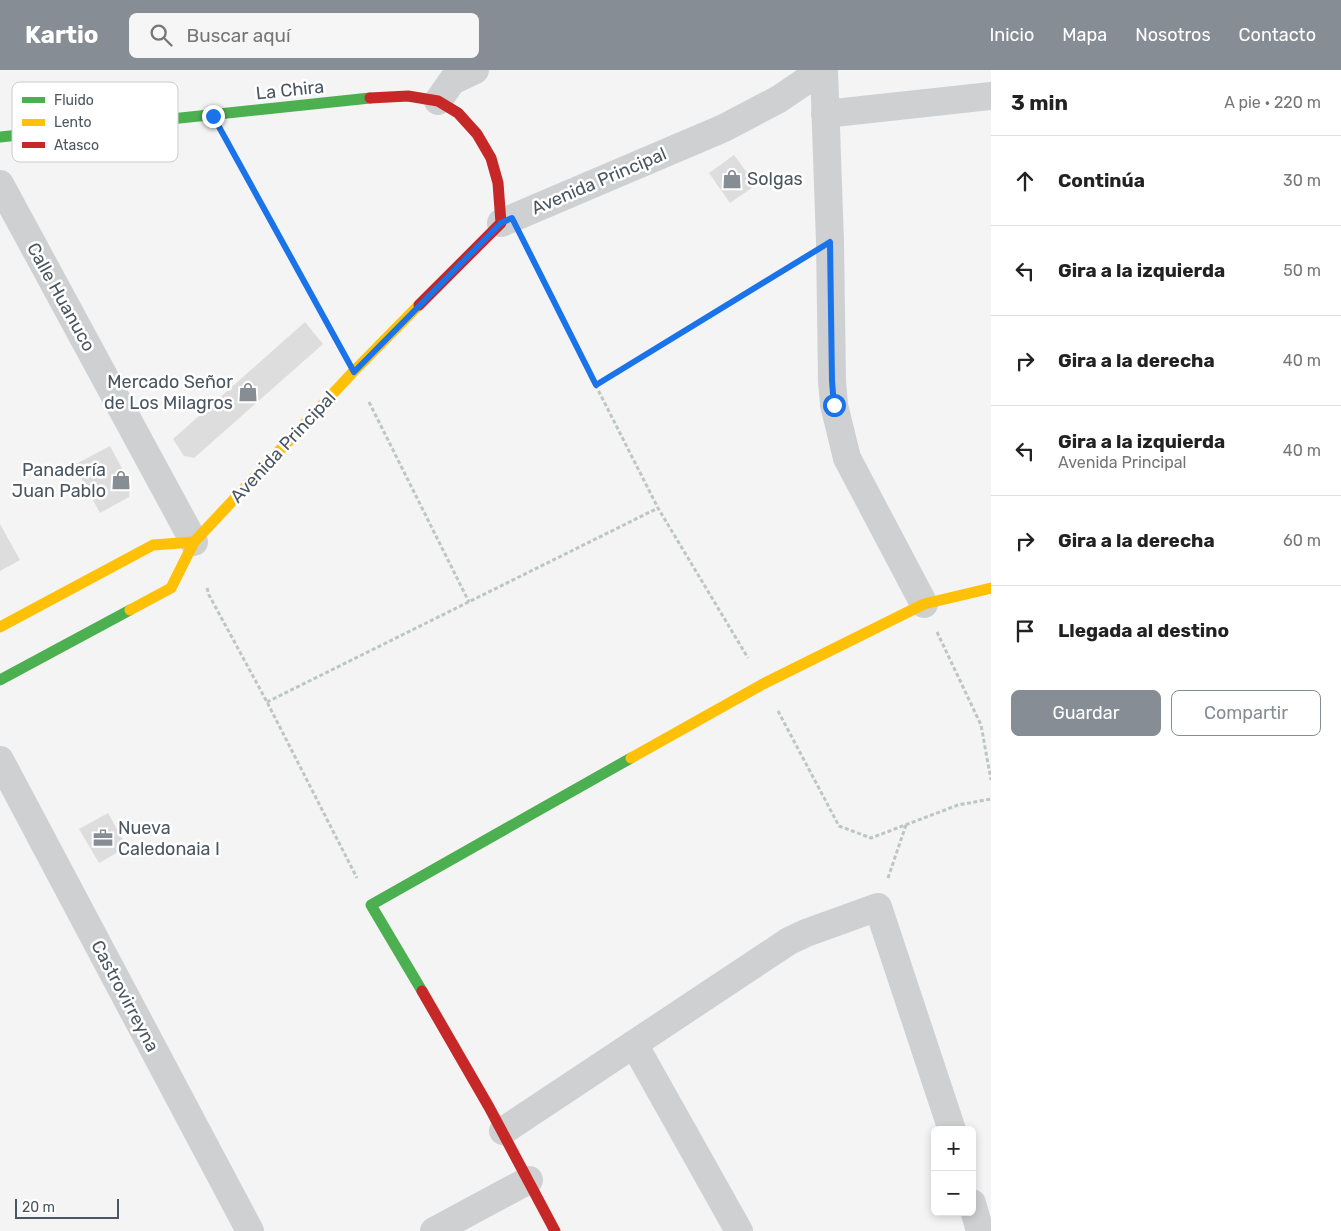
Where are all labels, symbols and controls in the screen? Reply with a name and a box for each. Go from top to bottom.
search box [129,13,479,58]
text: Kartio [25,21,99,49]
icon: search [147,21,175,49]
text: Buscar aquí [187,24,291,47]
text: Inicio [989,24,1034,46]
text: Mapa [1062,24,1107,46]
text: Nosotros [1135,24,1211,46]
text: Contacto [1239,24,1316,46]
street label: La Chira [255,75,325,105]
legend [12,82,178,162]
text: 3 min [1011,90,1068,115]
text: Fluido [54,92,94,109]
text: A pie · 220 m [1224,93,1321,112]
route end [202,105,225,128]
text: Lento [54,114,91,131]
text: Atasco [54,137,99,154]
street label: Avenida Principal [528,143,670,219]
icon: ahead [1011,167,1039,195]
shop icon: Solgas [721,168,743,190]
place label: Solgas [747,168,803,190]
text: Continúa [1058,169,1145,192]
text: 30 m [1283,171,1321,190]
street label: Calle Huanuco [22,239,100,355]
icon: left [1011,257,1039,285]
text: Gira a la izquierda [1058,259,1225,282]
text: 50 m [1283,261,1321,280]
icon: right [1011,347,1039,375]
text: Gira a la derecha [1058,349,1215,372]
text: 40 m [1283,351,1321,370]
place label: Mercado Señor de Los Milagros [104,371,233,414]
shop icon: Mercado Señor de Los Milagros [237,381,259,403]
street label: Avenida Principal [226,387,340,507]
route start [823,394,846,417]
text: Gira a la izquierda [1058,430,1225,453]
icon: left [1011,437,1039,465]
text: 40 m [1283,441,1321,460]
text: Avenida Principal [1058,453,1186,472]
place label: Panadería Juan Pablo [12,459,106,502]
shop icon: Panadería Juan Pablo [110,469,132,491]
icon: right [1011,527,1039,555]
text: Gira a la derecha [1058,529,1215,552]
text: 60 m [1283,531,1321,550]
icon: arrive [1011,617,1039,645]
text: Llegada al destino [1058,619,1229,642]
button: Guardar [1011,690,1161,736]
button: Compartir [1171,690,1321,736]
place label: Nueva Caledonaia I [118,817,220,860]
office icon: Nueva Caledonaia I [92,827,114,849]
street label: Castrovirreyna [86,936,164,1056]
map controls [931,1126,976,1216]
button: + [931,1126,976,1171]
button: − [931,1171,976,1216]
scale bar [15,1196,119,1219]
text: 20 m [22,1199,55,1216]

